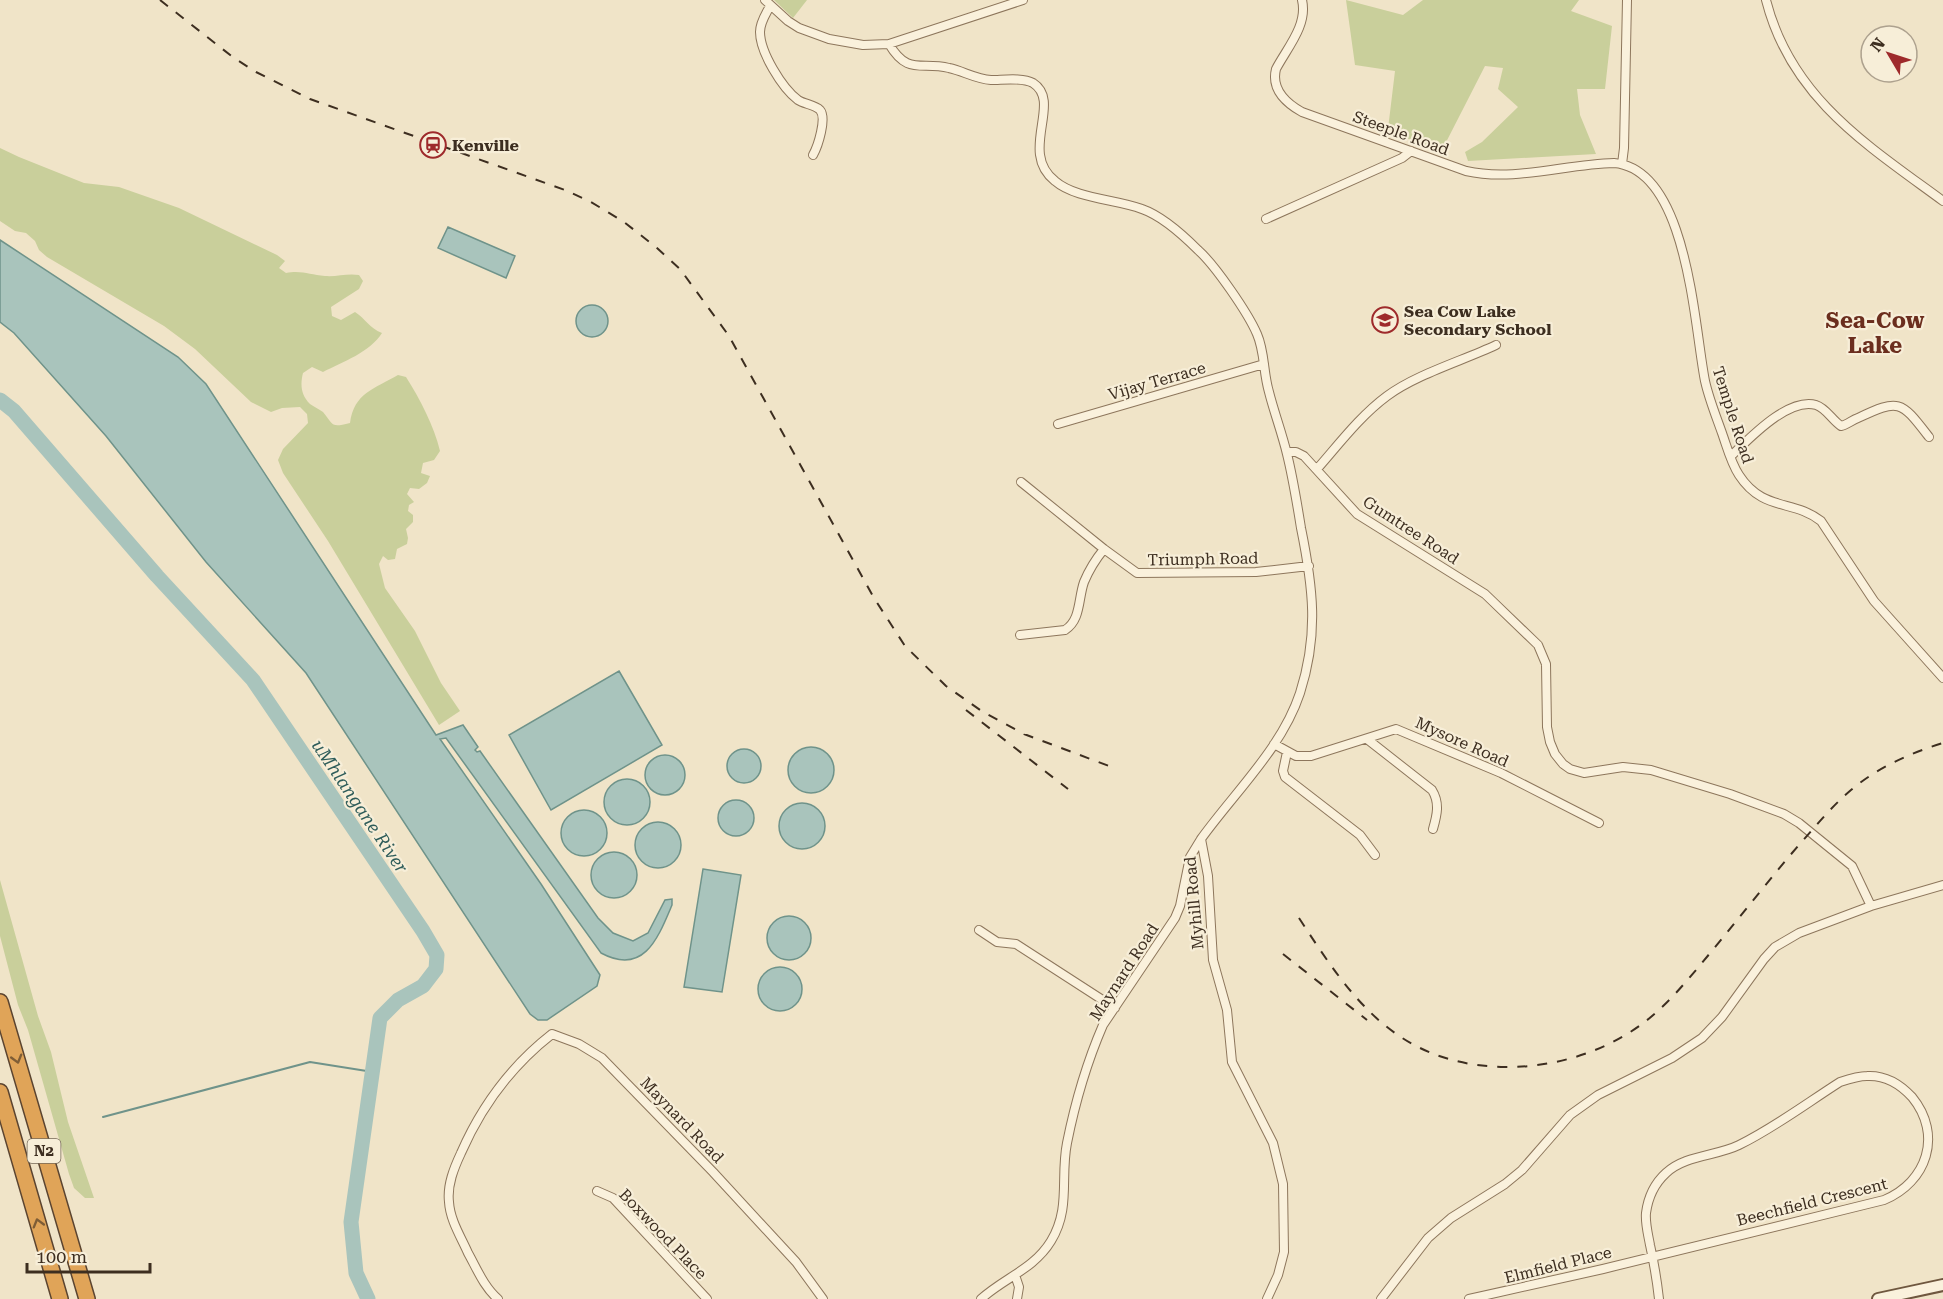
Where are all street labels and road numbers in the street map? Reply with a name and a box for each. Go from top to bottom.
street label: Steeple Road [1350,107,1452,159]
street label: Vijay Terrace [1106,358,1208,404]
street label: Temple Road [1708,364,1758,466]
street label: Gumtree Road [1359,492,1463,568]
street label: Triumph Road [1147,549,1259,569]
street label: Mysore Road [1412,713,1512,771]
street label: Myhill Road [1180,856,1208,950]
street label: Maynard Road [1086,920,1162,1024]
street label: Maynard Road [636,1073,728,1167]
road number: N2 [28,1139,60,1163]
street label: Beechfield Crescent [1735,1174,1889,1230]
street label: Boxwood Place [615,1185,711,1283]
street label: Elmfield Place [1502,1242,1614,1288]

